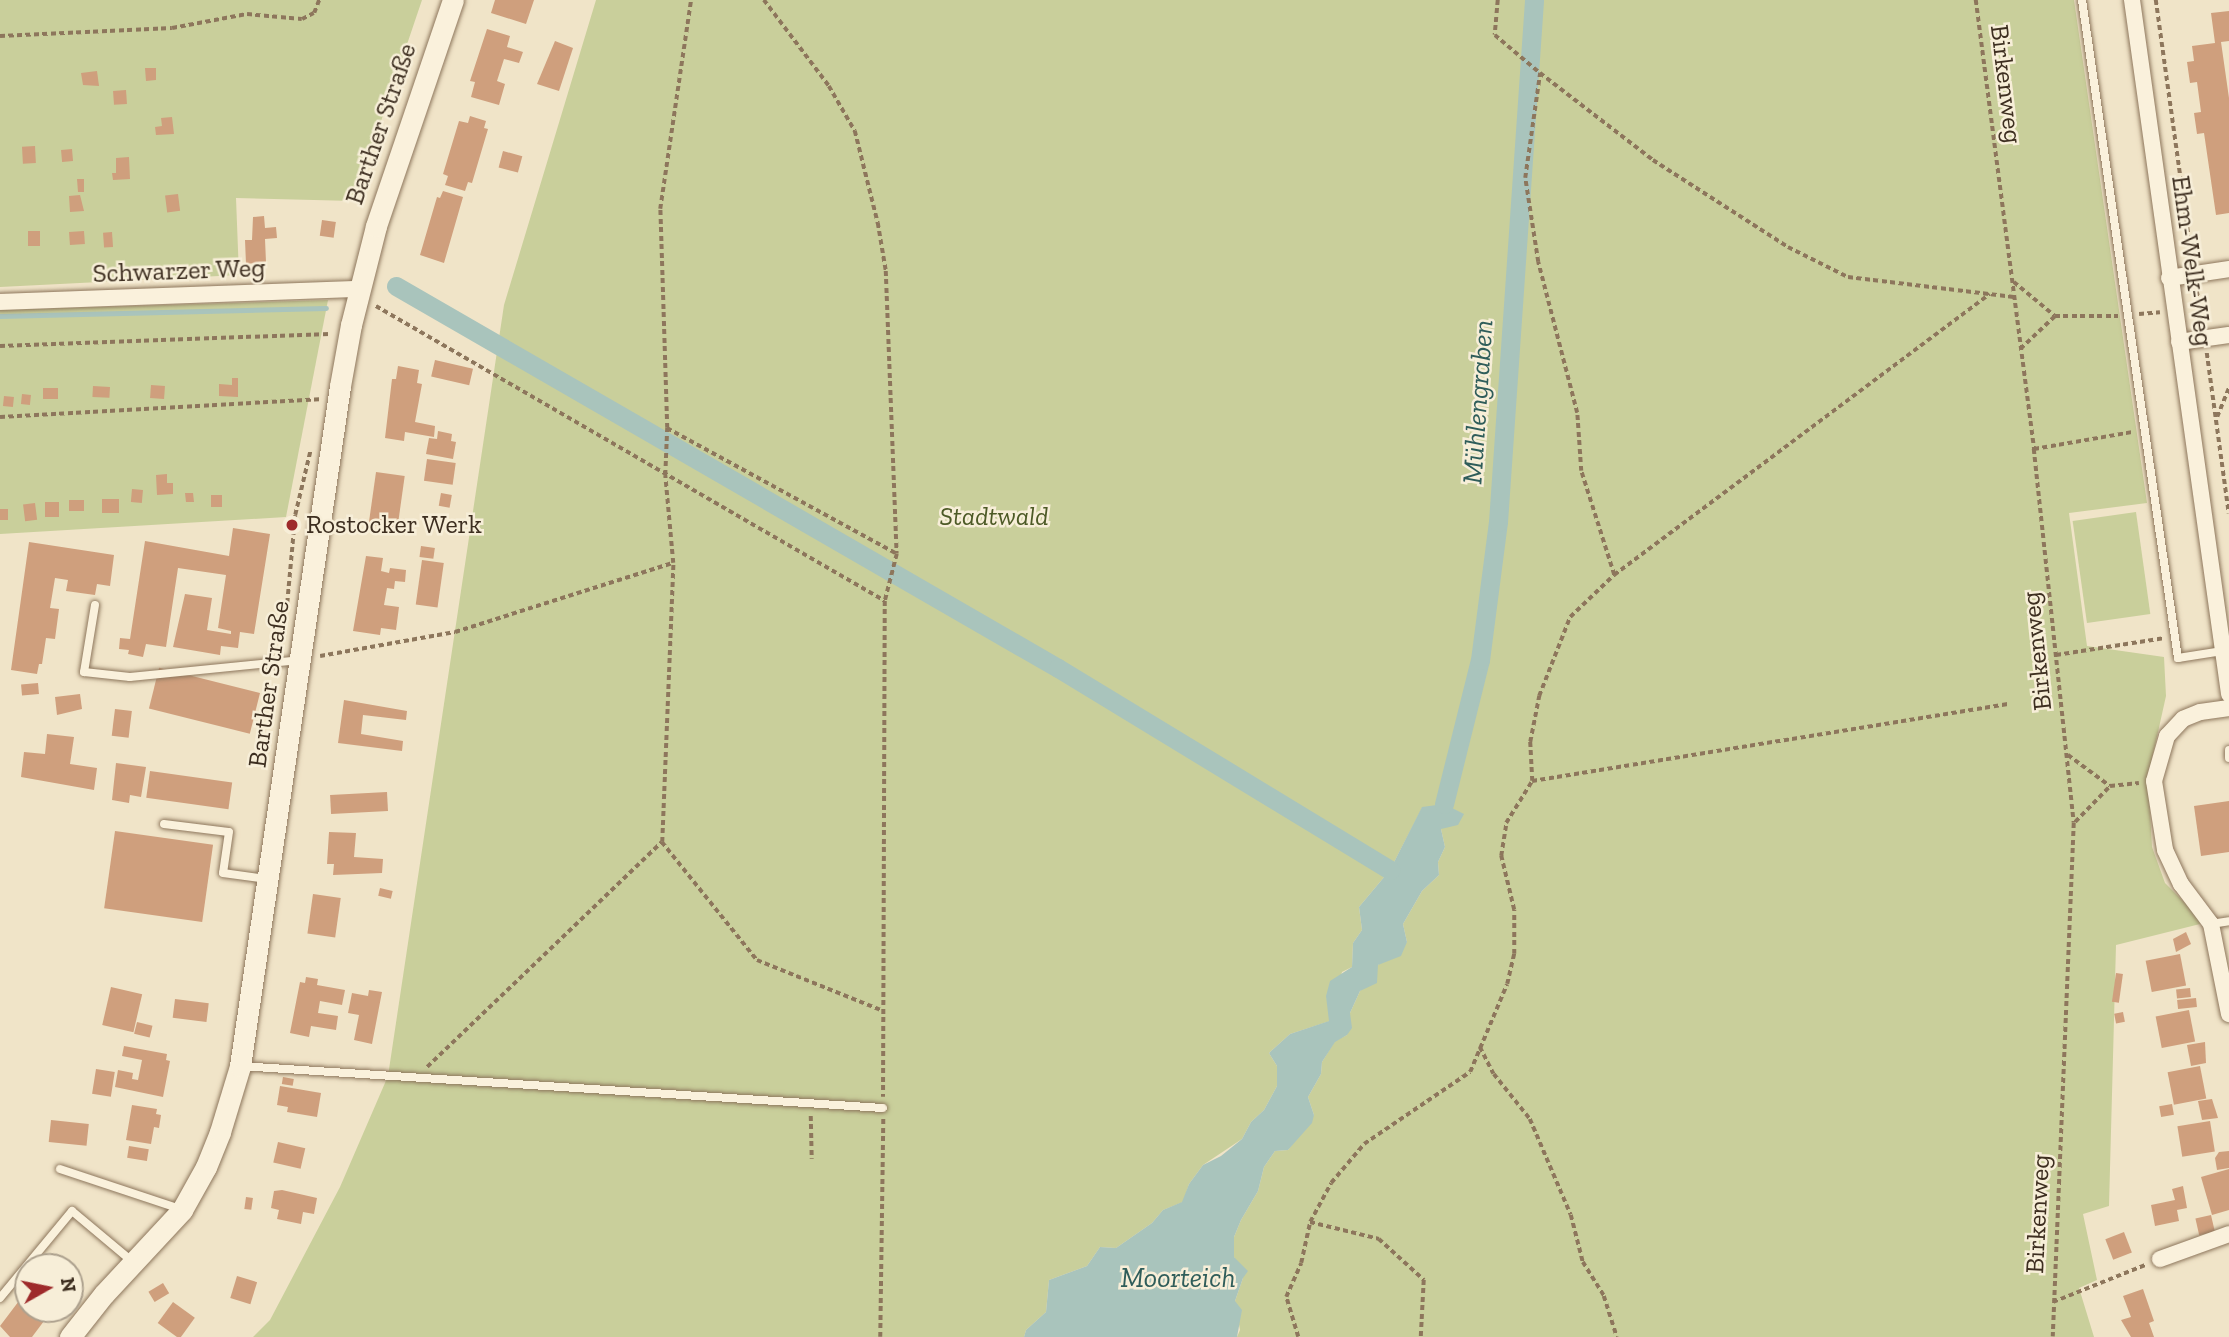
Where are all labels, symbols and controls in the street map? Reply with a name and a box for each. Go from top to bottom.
street label: Birkenweg [1983,23,2029,145]
street label: Barther Straße [339,39,423,209]
street label: Ehm-Welk-Weg [2165,174,2219,348]
street label: Schwarzer Weg [92,252,266,290]
water label: Mühlengraben [1455,319,1501,485]
park label: Stadtwald [940,501,1048,533]
place label: Rostocker Werk [306,509,483,541]
marker: Rostocker Werk [284,517,300,533]
street label: Birkenweg [2015,590,2059,712]
street label: Barther Straße [242,598,296,770]
street label: Birkenweg [2019,1153,2057,1275]
north arrow [14,1253,84,1323]
water label: Moorteich [1120,1261,1236,1295]
text: N [56,1276,81,1294]

